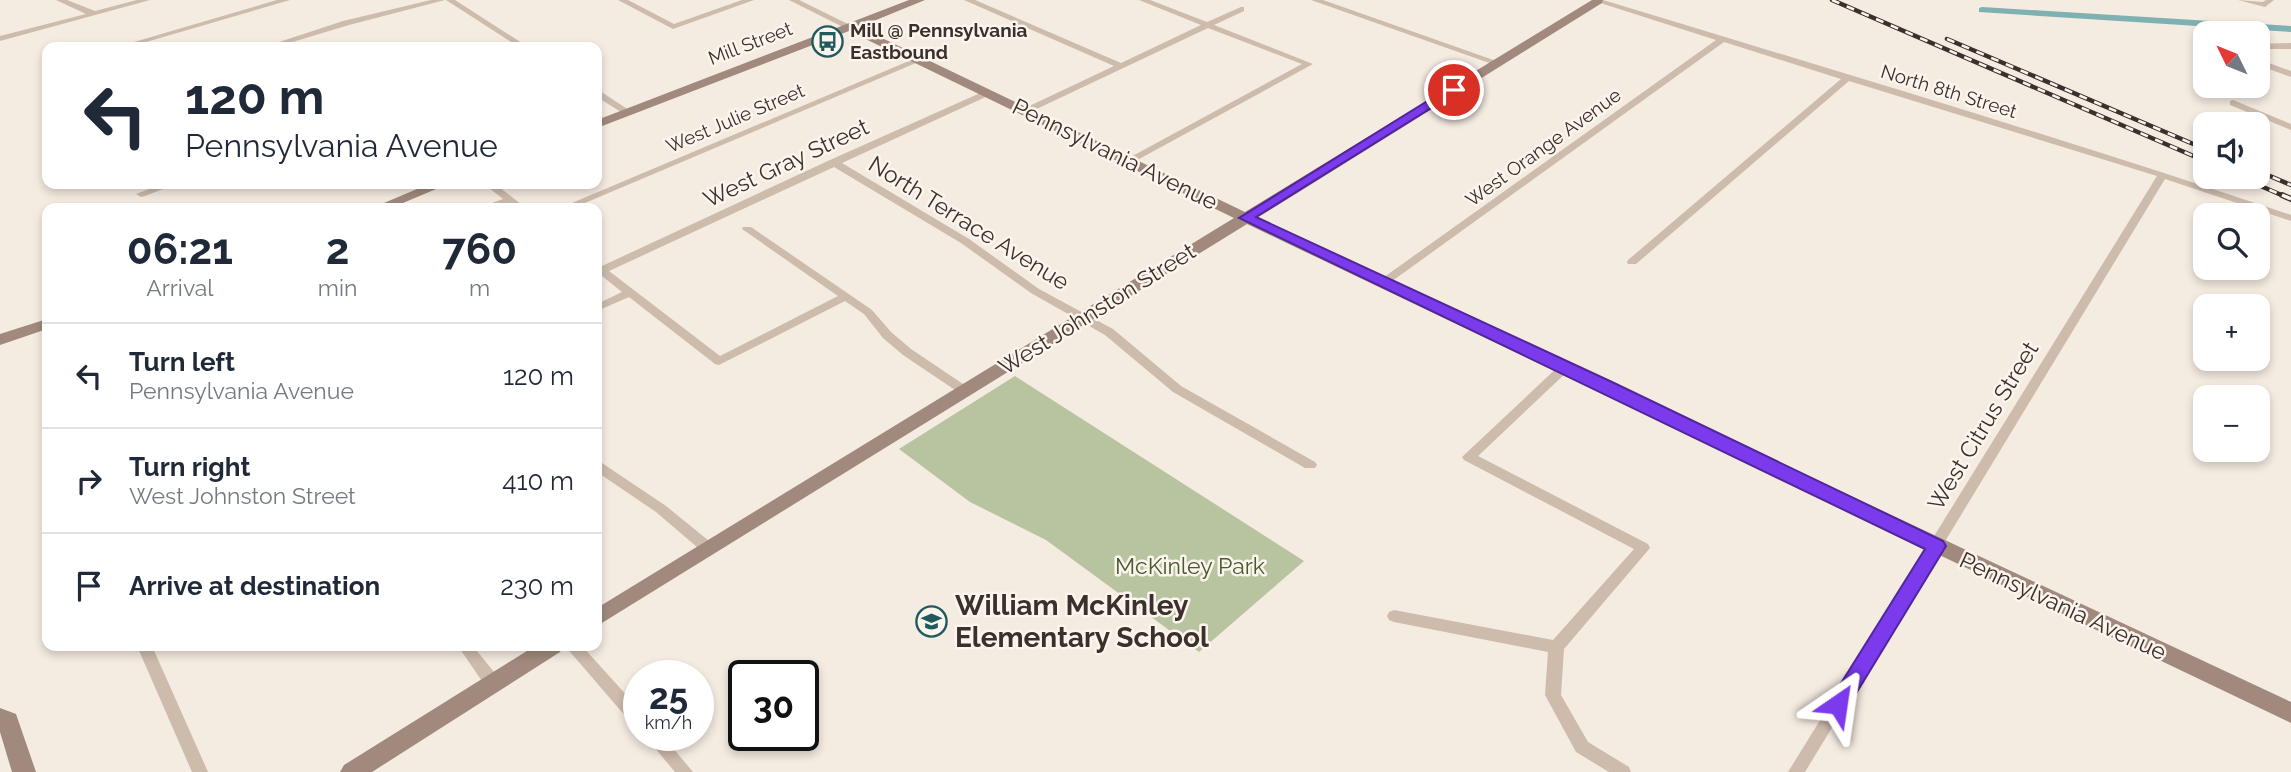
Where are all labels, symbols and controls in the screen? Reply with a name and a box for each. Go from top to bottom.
street label: Mill Street [705,17,796,69]
place label: Mill @ Pennsylvania Eastbound [850,19,1027,63]
north arrow [2193,21,2270,98]
map controls [2193,21,2270,462]
bus stop icon: Mill @ Pennsylvania Eastbound [810,24,844,58]
pin [1424,60,1484,120]
street label: North 8th Street [1878,60,2020,122]
text: 120 m [185,68,324,125]
icon: left [70,70,161,161]
icon: arrive [1435,71,1473,109]
street label: West Julie Street [663,79,808,157]
street label: West Orange Avenue [1461,83,1625,211]
street label: Pennsylvania Avenue [1008,92,1222,215]
street label: West Gray Street [699,112,873,213]
button: sound [2193,112,2270,189]
text: Pennsylvania Avenue [185,127,498,164]
street label: North Terrace Avenue [864,150,1074,295]
button: search [2193,203,2270,280]
text: 06:21 [127,225,233,274]
text: 2 [326,225,349,274]
text: 760 [442,225,517,274]
street label: West Johnston Street [993,237,1200,380]
text: Arrival [146,274,214,301]
text: min [318,274,357,301]
text: m [469,274,490,301]
button: + [2193,294,2270,371]
street label: West Citrus Street [1922,336,2044,515]
text: Turn left [129,347,235,377]
icon: left [70,357,108,395]
text: 120 m [503,361,574,391]
text: Pennsylvania Avenue [129,377,354,404]
button: − [2193,385,2270,462]
text: Turn right [129,452,250,482]
icon: right [70,462,108,500]
text: 410 m [502,466,574,496]
text: West Johnston Street [129,482,356,509]
street label: Pennsylvania Avenue [1956,546,2171,665]
park label: McKinley Park [1115,552,1265,579]
icon: arrive [70,567,108,605]
text: Arrive at destination [129,571,380,601]
text: 230 m [500,571,574,601]
place label: William McKinley Elementary School [955,589,1209,654]
school or university icon: William McKinley Elementary School [915,604,949,638]
speed limit sign: 30 [728,660,819,751]
position arrow [1801,667,1875,741]
text: 25 [649,676,688,717]
text: km/h [645,712,692,733]

